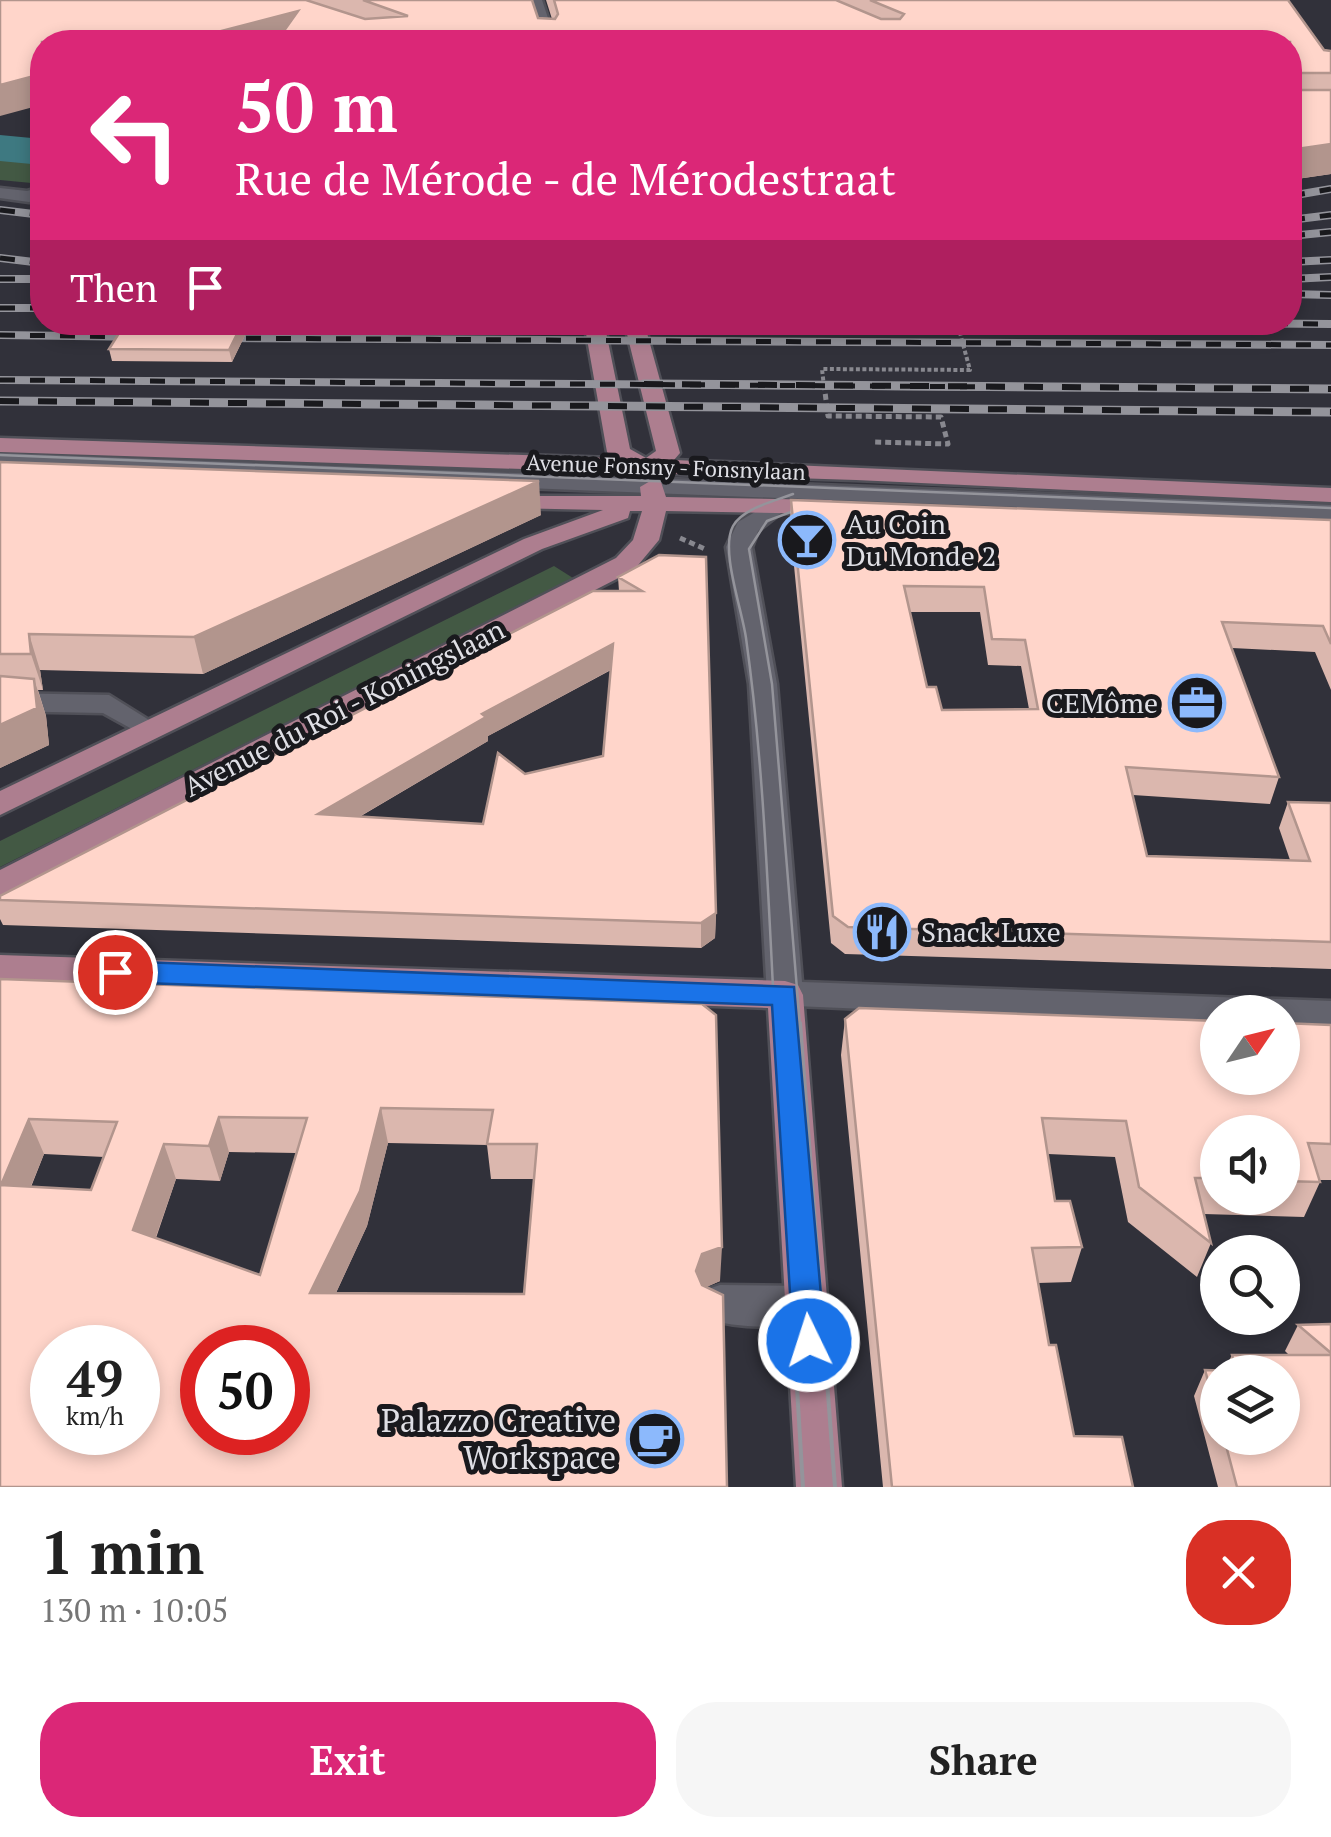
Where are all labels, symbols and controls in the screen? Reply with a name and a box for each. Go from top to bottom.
text: 50 m [235,59,398,152]
icon: left [70,70,200,200]
text: Rue de Mérode - de Mérodestraat [235,148,896,208]
icon: arrive [178,260,233,315]
text: Then [70,263,158,313]
street label: Avenue Fonsny - Fonsnylaan [526,447,806,486]
place label: Au Coin Du Monde 2 [846,505,996,574]
bar icon: Au Coin Du Monde 2 [777,510,837,570]
street label: Avenue du Roi - Koningslaan [177,610,511,805]
office icon: CEMôme [1167,673,1227,733]
place label: CEMôme [1046,684,1158,721]
restaurant icon: Snack Luxe [852,902,912,962]
place label: Snack Luxe [921,913,1061,950]
pin [73,930,158,1015]
icon: arrive [88,945,143,1000]
north arrow [1200,995,1300,1095]
map controls [1200,995,1300,1455]
button: sound [1200,1115,1300,1215]
button: search [1200,1235,1300,1335]
position arrow [757,1289,861,1393]
speed limit sign: 50 [180,1325,310,1455]
text: 49 [67,1345,123,1411]
button: layers [1200,1355,1300,1455]
text: km/h [66,1399,124,1432]
place label: Palazzo Creative Workspace [381,1399,616,1478]
cafe icon: Palazzo Creative Workspace [625,1409,685,1469]
text: 1 min [40,1512,204,1591]
button: close [1186,1520,1291,1625]
text: 130 m · 10:05 [40,1589,228,1631]
button: Exit [40,1702,656,1817]
button: Share [676,1702,1291,1817]

